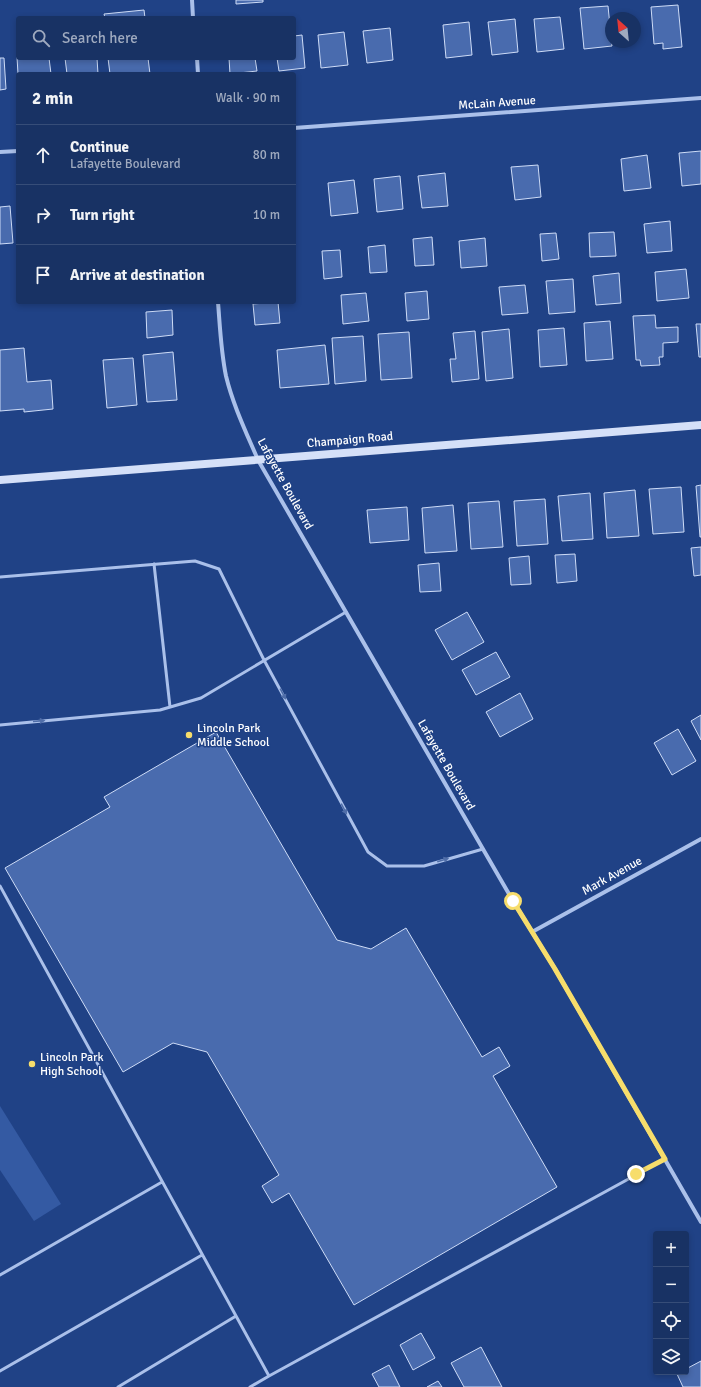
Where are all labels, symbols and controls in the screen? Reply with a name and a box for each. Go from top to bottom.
north arrow [605,12,641,48]
search box [16,16,296,60]
icon: search [30,27,52,49]
text: Search here [62,29,138,47]
text: 2 min [32,88,73,109]
text: Walk · 90 m [216,90,280,106]
street label: McLain Avenue [458,93,536,113]
text: Continue [70,138,129,156]
icon: ahead [32,144,54,166]
text: 80 m [253,147,280,163]
text: Lafayette Boulevard [70,156,181,172]
icon: right [32,204,54,226]
text: Turn right [70,206,135,224]
text: 10 m [253,207,280,223]
icon: arrive [32,264,54,286]
text: Arrive at destination [70,266,205,284]
street label: Champaign Road [306,429,394,451]
street label: Lafayette Boulevard [254,436,316,532]
one-way arrow [279,689,286,700]
street label: Lafayette Boulevard [414,717,478,813]
one-way arrow [33,718,45,724]
place label: Lincoln Park Middle School [197,721,270,750]
marker: Lincoln Park Middle School [184,730,194,740]
one-way arrow [341,803,348,815]
street label: Mark Avenue [579,853,645,899]
one-way arrow [438,857,450,863]
route start [504,892,522,910]
place label: Lincoln Park High School [40,1050,103,1079]
marker: Lincoln Park High School [27,1059,37,1069]
route end [627,1165,645,1183]
map controls [653,1231,689,1375]
button: + [653,1231,689,1267]
button: − [653,1267,689,1303]
button: locate [653,1303,689,1339]
button: layers [653,1339,689,1375]

